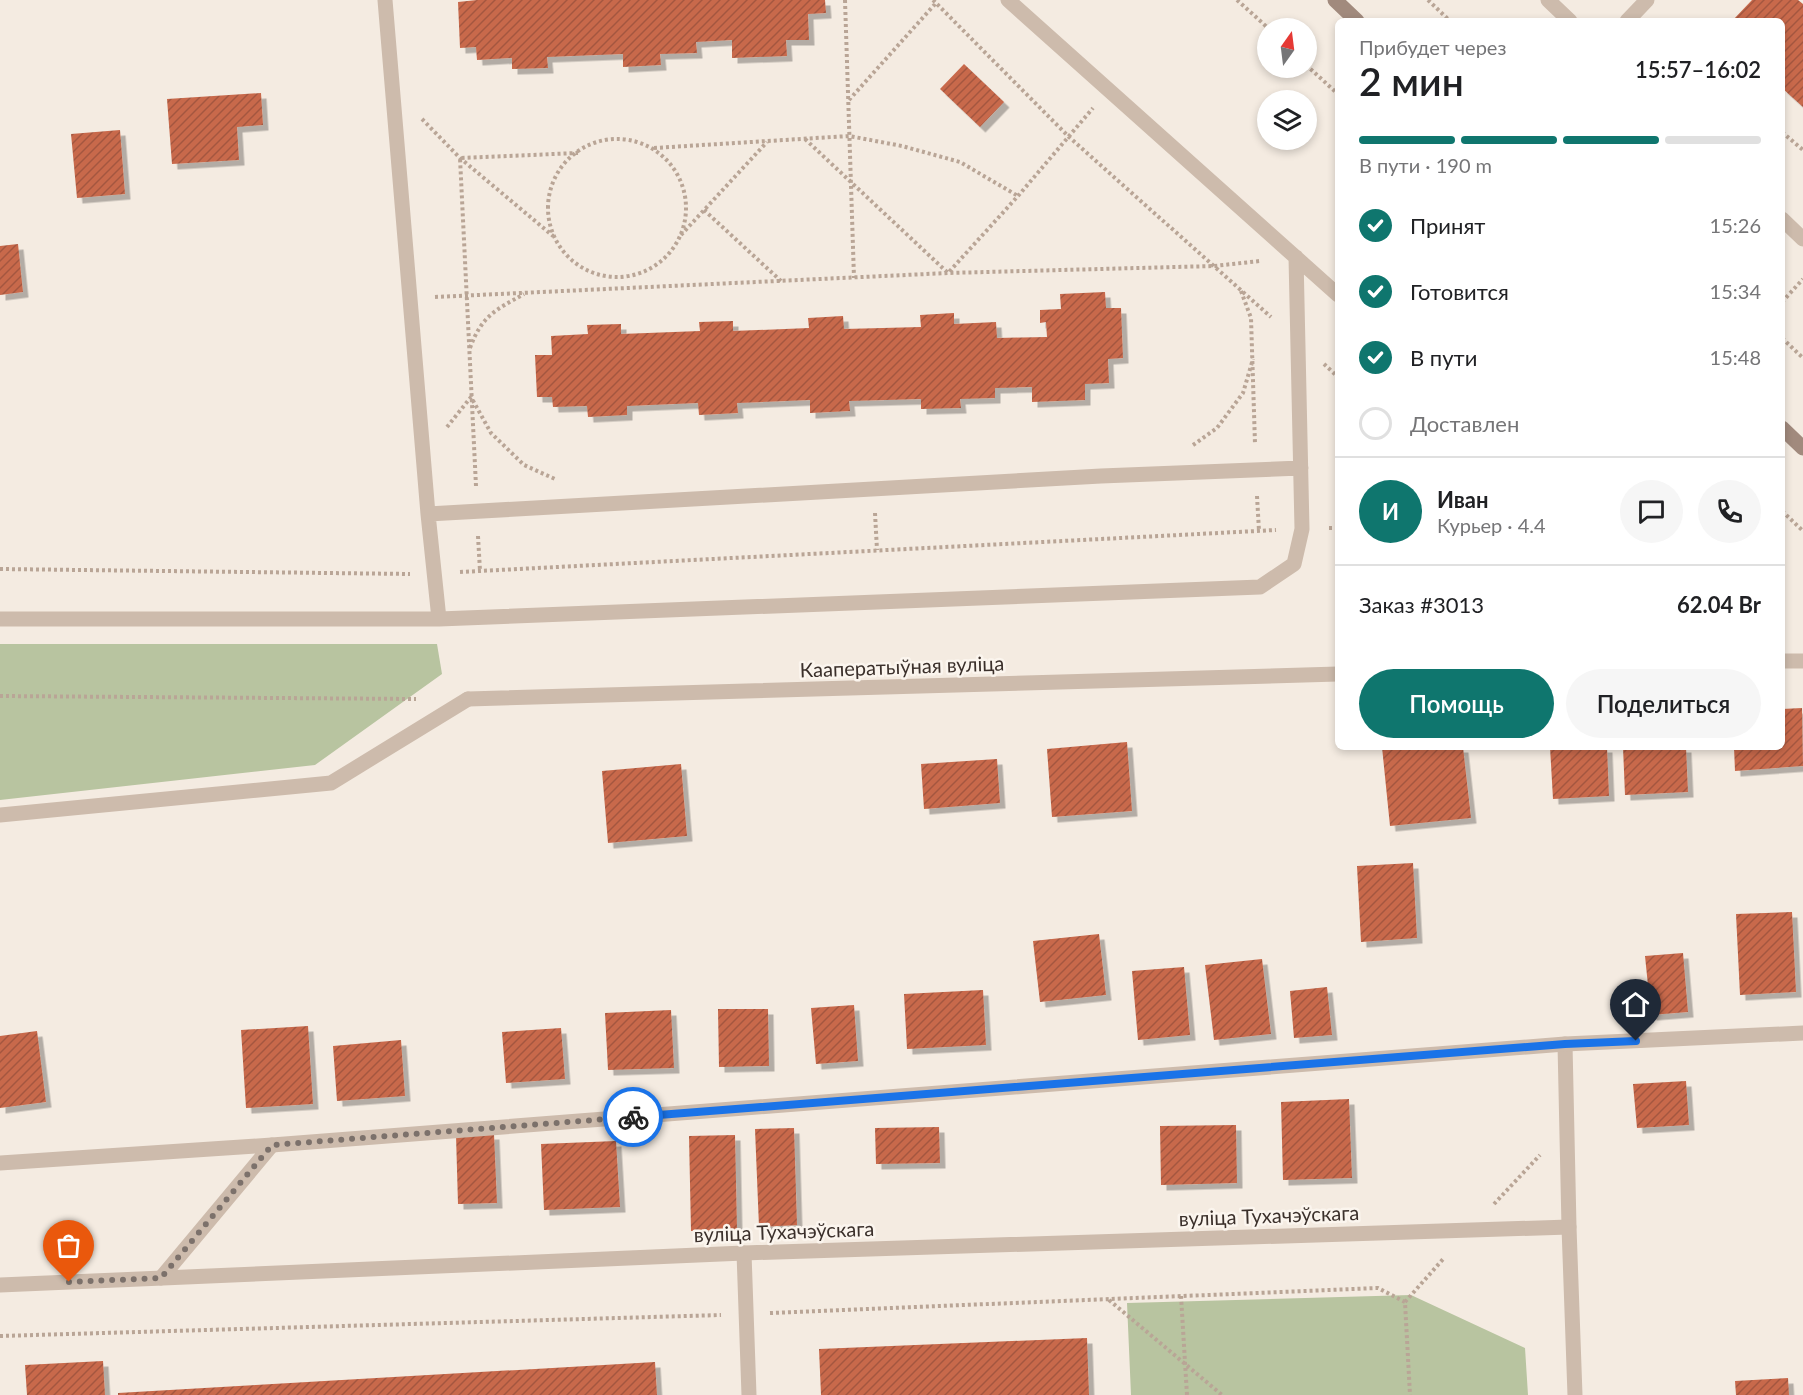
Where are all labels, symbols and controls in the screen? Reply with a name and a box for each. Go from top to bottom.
north arrow [1257,18,1317,78]
map controls [1257,18,1317,150]
text: Прибудет через [1359,35,1506,59]
text: 15:57–16:02 [1635,56,1761,83]
text: 2 мин [1359,58,1464,104]
button: layers [1257,90,1317,150]
text: В пути · 190 m [1359,153,1492,177]
icon: check [1359,209,1392,242]
text: Принят [1410,212,1485,239]
text: 15:26 [1710,213,1761,237]
icon: check [1359,275,1392,308]
text: Готовится [1410,278,1509,305]
text: 15:34 [1710,279,1761,303]
icon: check [1359,341,1392,374]
text: В пути [1410,344,1477,371]
text: 15:48 [1710,345,1761,369]
text: Доставлен [1410,410,1519,437]
button: chat [1620,480,1683,543]
button: phone [1698,480,1761,543]
text: Иван [1437,486,1489,513]
text: И [1382,498,1399,525]
text: Курьер · 4.4 [1437,513,1546,537]
text: Заказ #3013 [1359,591,1484,618]
text: 62.04 Br [1677,591,1761,618]
street label: Кааператыўная вуліца [799,650,1005,682]
button: Помощь [1359,669,1554,738]
button: Поделиться [1566,669,1761,738]
pin [1610,979,1661,1041]
icon: home [1619,988,1652,1021]
courier [603,1087,663,1147]
icon: bike [617,1101,650,1134]
street label: вуліца Тухачэўскага [1178,1200,1360,1230]
street label: вуліца Тухачэўскага [693,1216,875,1246]
pin [43,1220,94,1282]
icon: bag [52,1229,85,1262]

